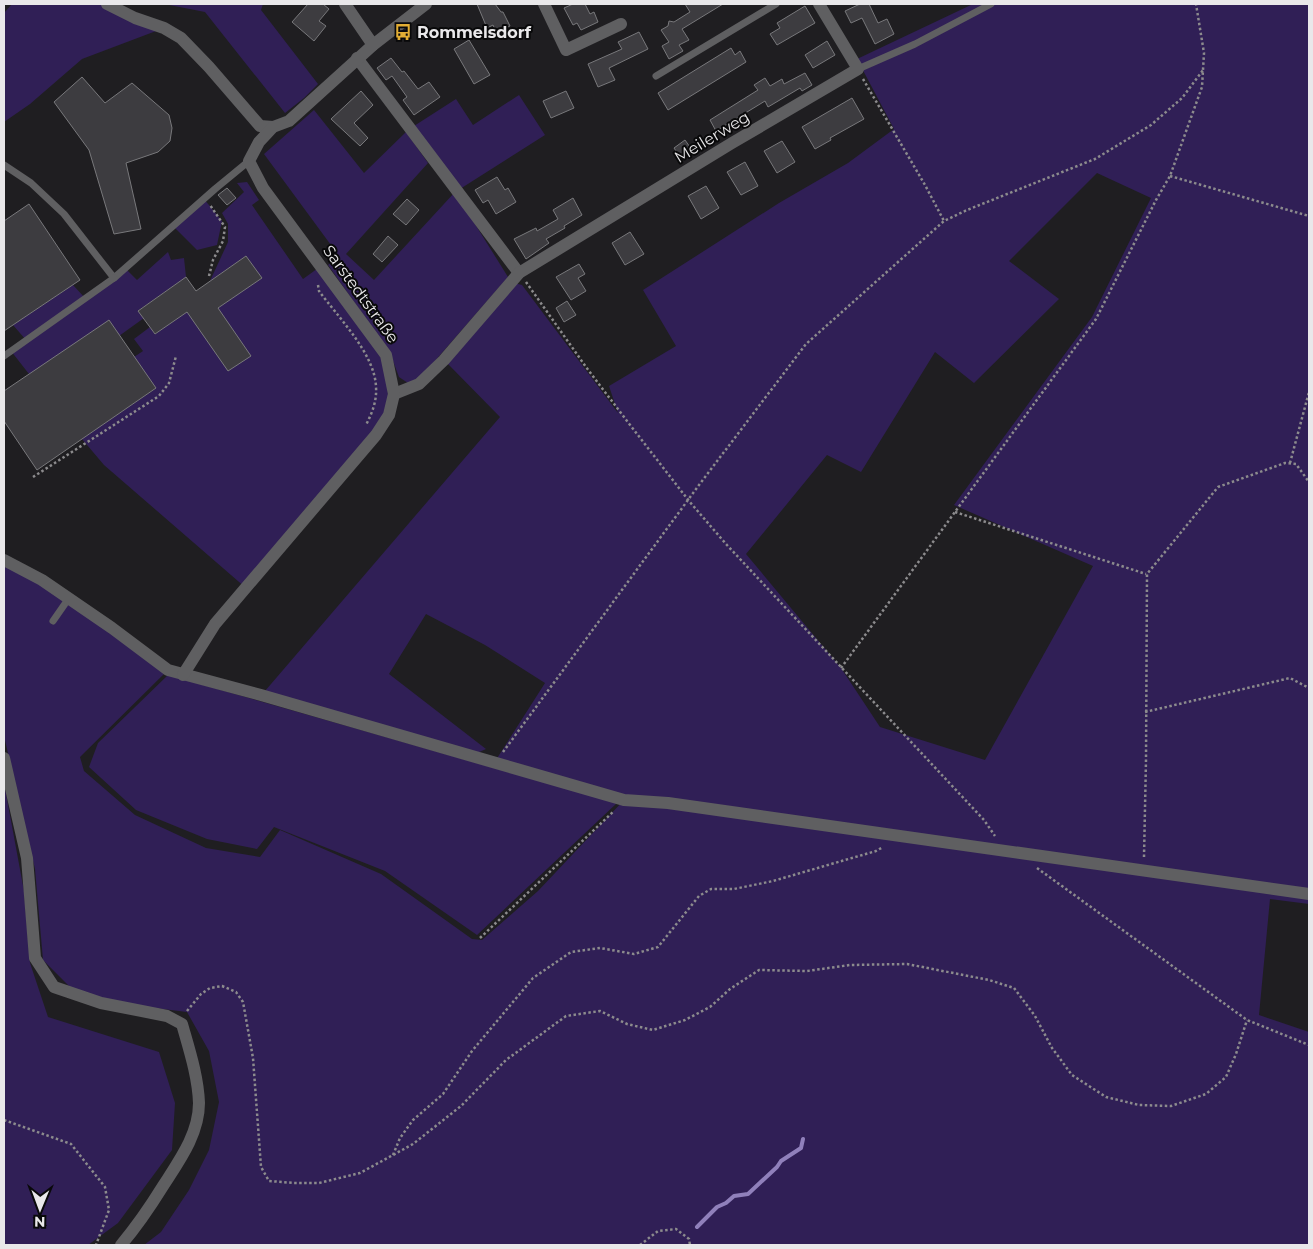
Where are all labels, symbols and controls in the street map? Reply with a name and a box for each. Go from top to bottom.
bus stop icon: Rommelsdorf [393,22,413,42]
place label: Rommelsdorf [417,23,532,42]
street label: Meilerweg [671,107,753,167]
street label: Sarstedtstraße [319,241,403,347]
north arrow [15,1184,65,1234]
text: N [34,1213,46,1231]

